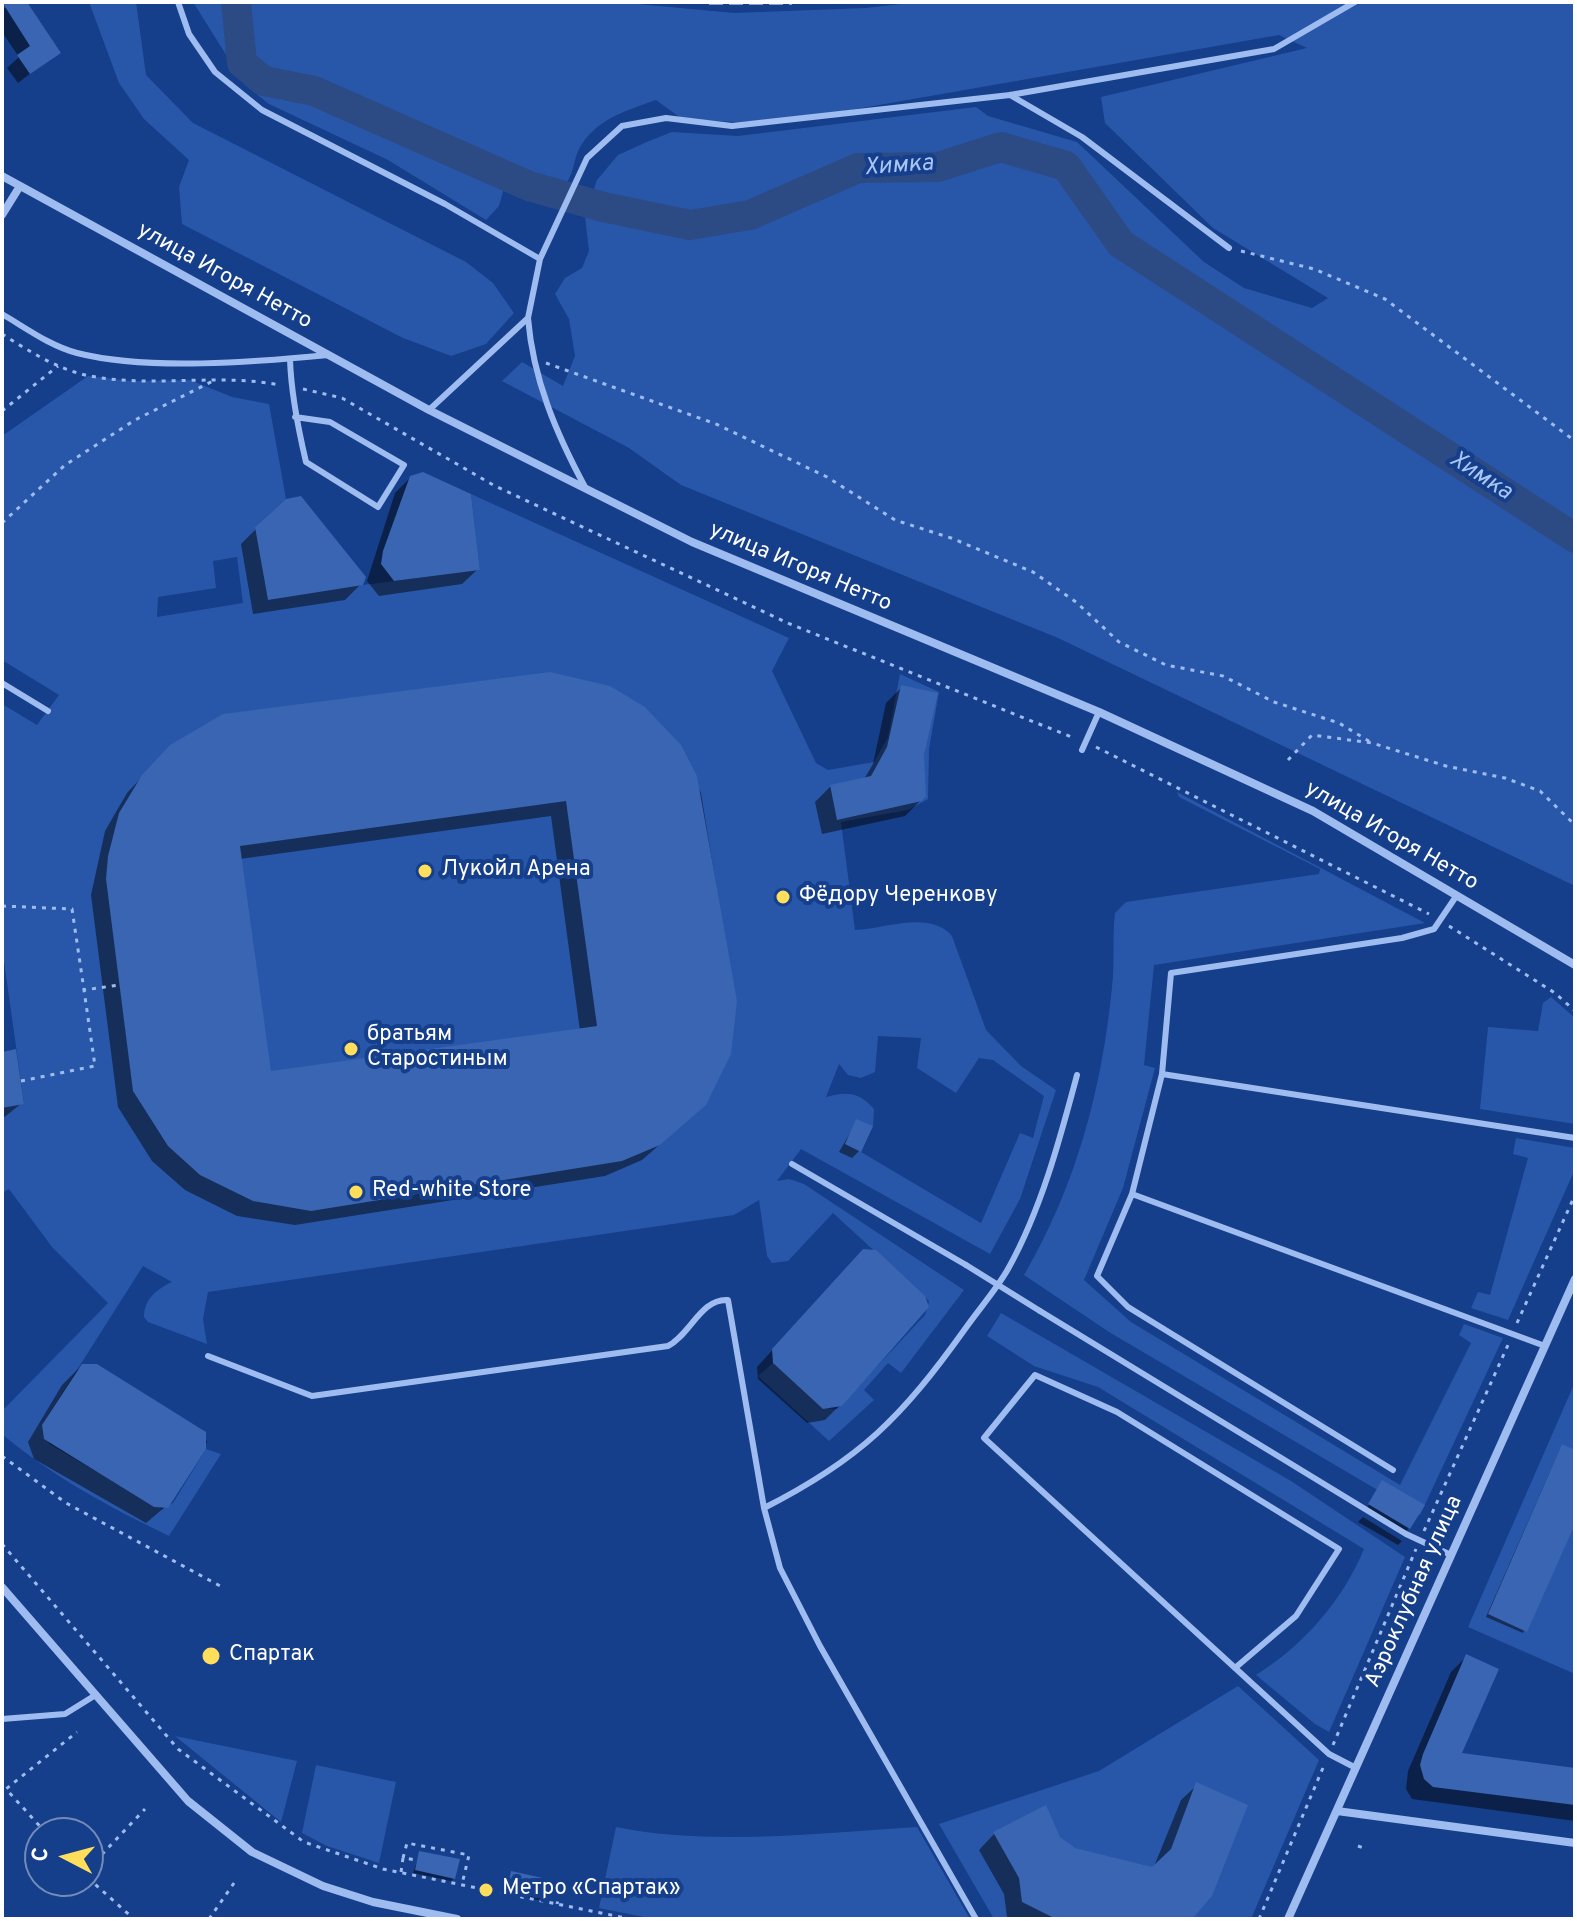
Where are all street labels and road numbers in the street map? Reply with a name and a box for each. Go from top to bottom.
street label: улица Игоря Нетто [132,218,316,336]
street label: улица Игоря Нетто [705,518,895,618]
street label: улица Игоря Нетто [1300,777,1482,897]
street label: Аэроклубная улица [1361,1492,1469,1692]

